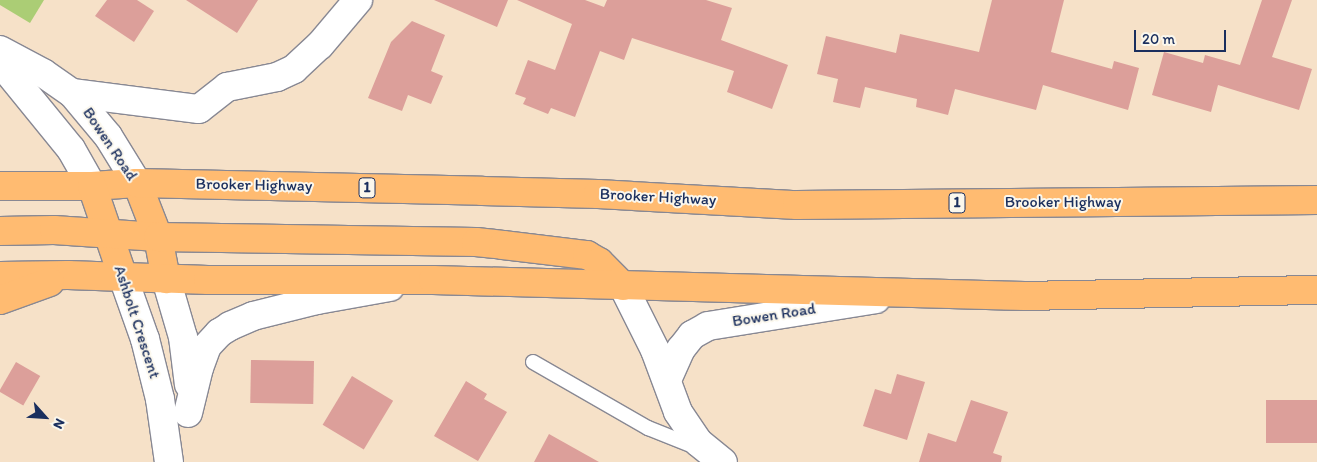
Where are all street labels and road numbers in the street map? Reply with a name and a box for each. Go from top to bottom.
street label: Bowen Road [79,104,141,184]
street label: Brooker Highway [196,174,312,196]
road number: 1 [358,176,376,200]
street label: Brooker Highway [599,184,717,210]
road number: 1 [948,190,966,216]
street label: Brooker Highway [1005,192,1121,212]
street label: Ashbolt Crescent [110,263,164,381]
street label: Bowen Road [731,299,817,331]

